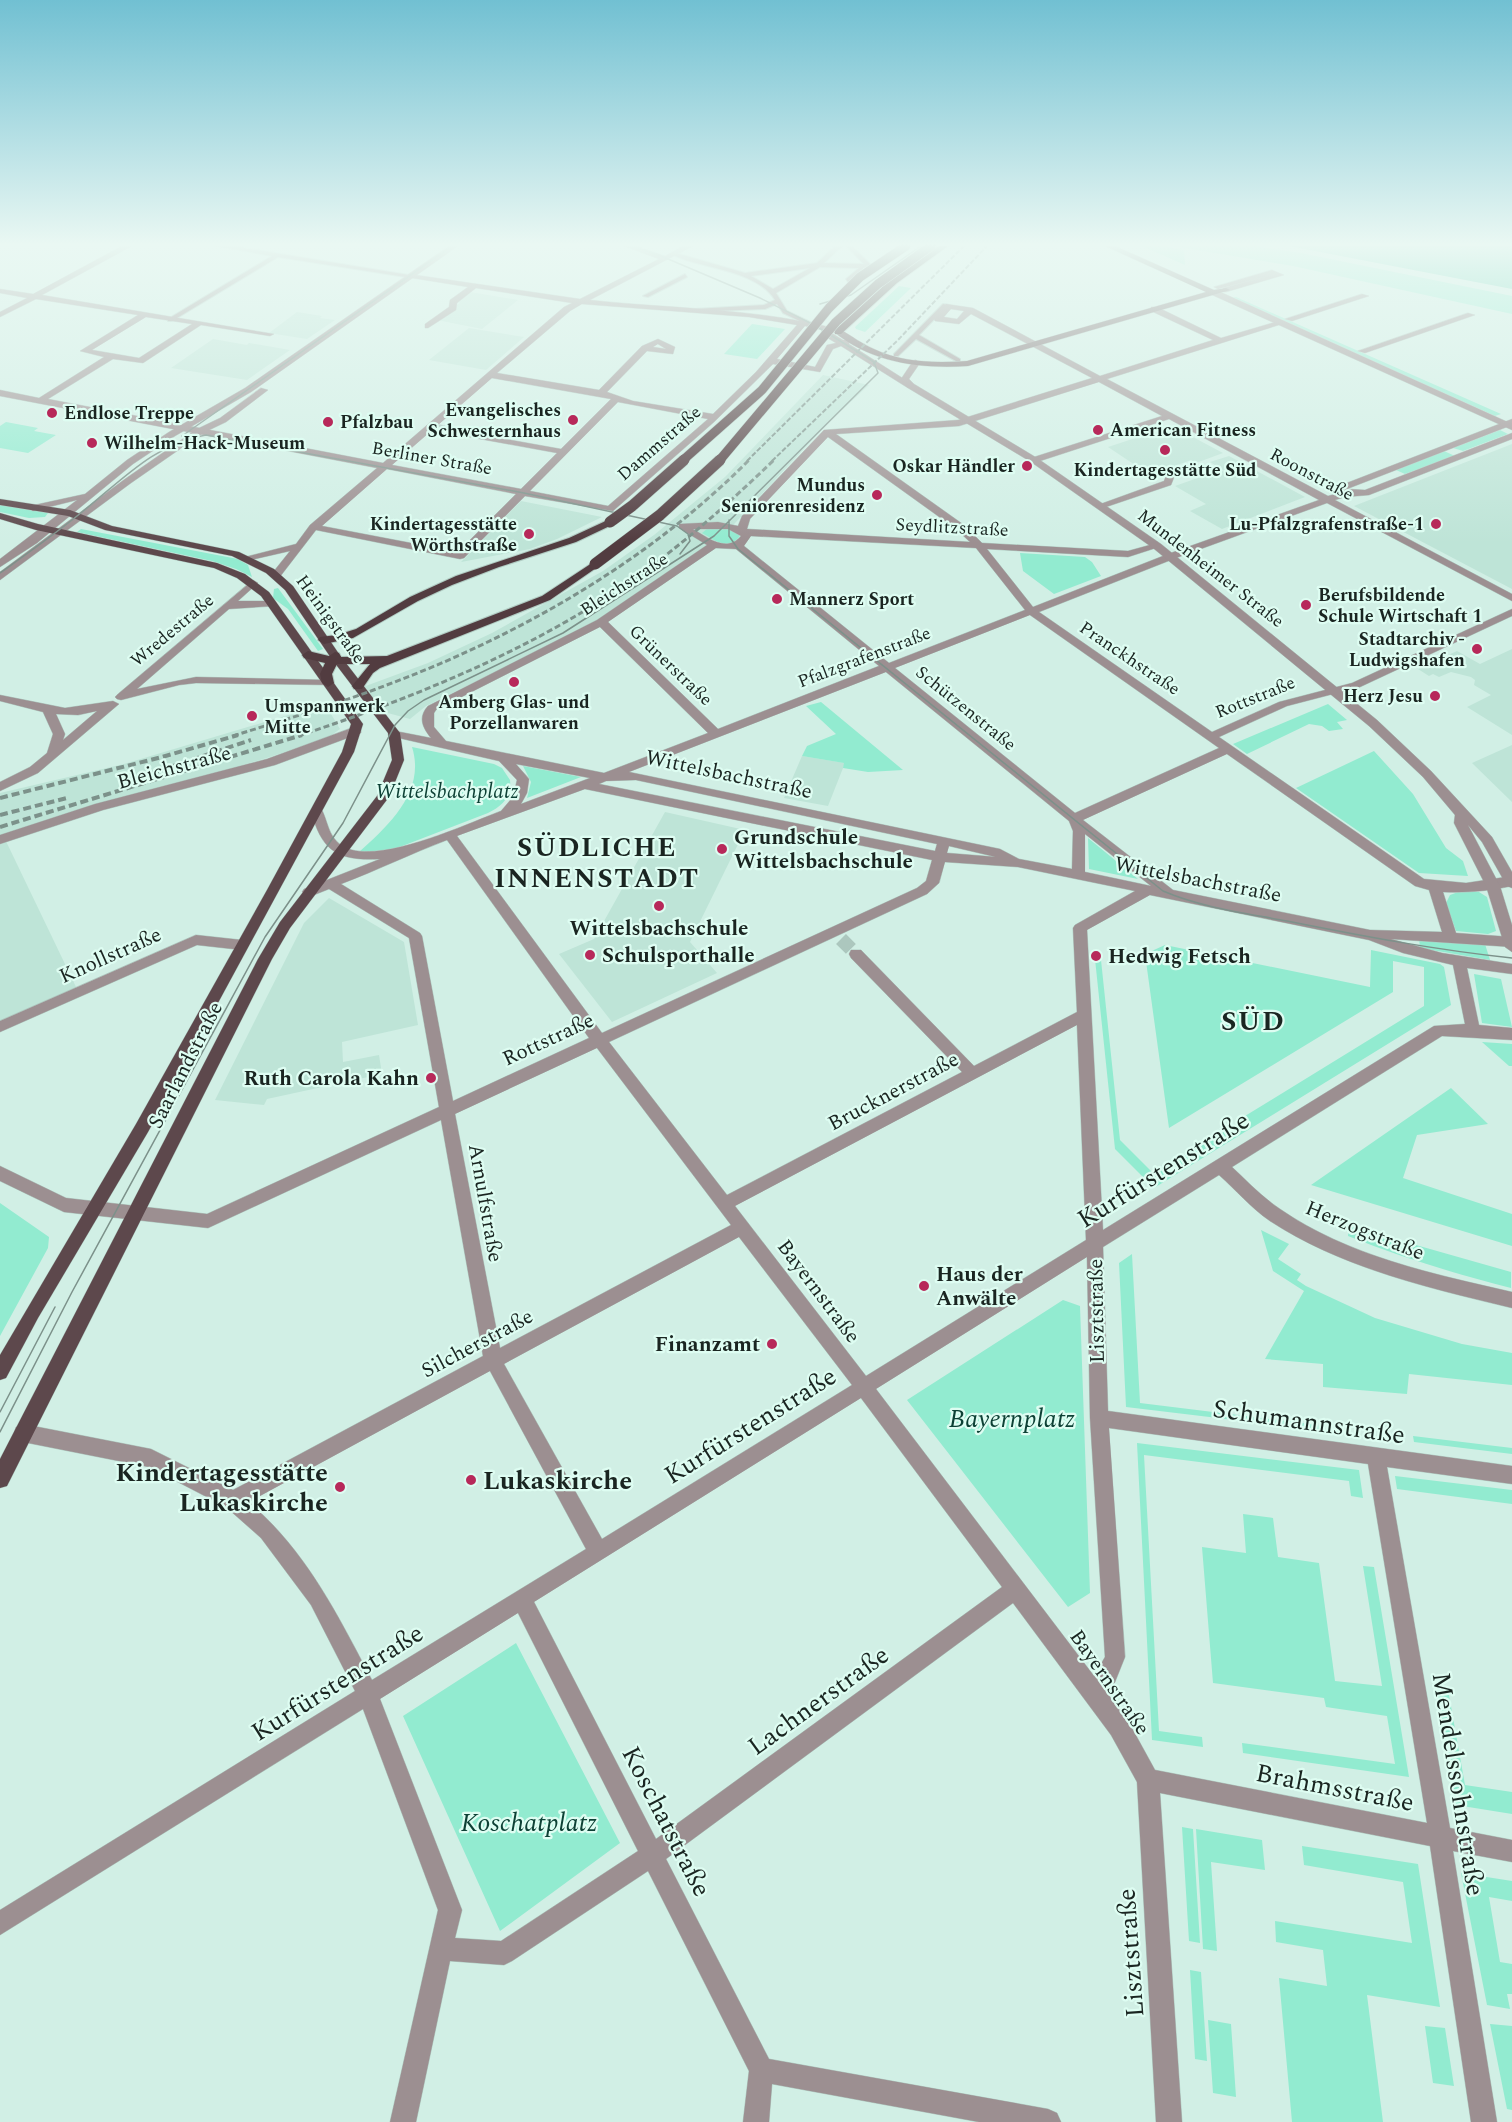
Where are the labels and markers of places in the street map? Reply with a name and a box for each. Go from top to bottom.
place label: Evangelisches Schwesternhaus [428,397,561,445]
place label: Endlose Treppe [64,400,194,427]
marker: Endlose Treppe [45,406,59,420]
place label: Pfalzbau [340,409,414,436]
marker: Evangelisches Schwesternhaus [566,413,580,427]
marker: Pfalzbau [321,415,335,429]
place label: American Fitness [1110,417,1256,444]
marker: American Fitness [1091,423,1105,437]
place label: Wilhelm-Hack-Museum [104,430,305,457]
marker: Wilhelm-Hack-Museum [85,436,99,450]
marker: Kindertagesstätte Süd [1158,443,1172,457]
place label: Oskar Händler [892,453,1015,480]
place label: Kindertagesstätte Süd [1073,457,1257,484]
marker: Oskar Händler [1020,459,1034,473]
place label: Mundus Seniorenresidenz [721,472,865,520]
marker: Mundus Seniorenresidenz [870,488,884,502]
place label: Kindertagesstätte Wörthstraße [370,511,517,559]
place label: Lu-Pfalzgrafenstraße-1 [1229,511,1424,538]
marker: Lu-Pfalzgrafenstraße-1 [1429,517,1443,531]
marker: Kindertagesstätte Wörthstraße [522,527,536,541]
place label: Berufsbildende Schule Wirtschaft 1 [1318,582,1482,630]
place label: Mannerz Sport [789,586,914,613]
marker: Mannerz Sport [770,592,784,606]
marker: Berufsbildende Schule Wirtschaft 1 [1299,598,1313,612]
place label: Stadtarchiv - Ludwigshafen [1349,626,1465,674]
marker: Stadtarchiv - Ludwigshafen [1470,642,1484,656]
marker: Amberg Glas- und Porzellanwaren [507,675,521,689]
place label: Herz Jesu [1343,683,1423,710]
place label: Amberg Glas- und Porzellanwaren [438,689,590,737]
marker: Herz Jesu [1428,689,1442,703]
place label: Umspannwerk Mitte [264,693,386,741]
marker: Umspannwerk Mitte [245,709,259,723]
place label: Grundschule Wittelsbachschule [734,822,913,878]
marker: Grundschule Wittelsbachschule [715,842,729,856]
marker: Wittelsbachschule [652,899,666,913]
place label: Wittelsbachschule [570,913,748,945]
place label: Schulsporthalle [602,940,755,972]
place label: Hedwig Fetsch [1108,941,1251,973]
marker: Schulsporthalle [583,948,597,962]
marker: Hedwig Fetsch [1089,949,1103,963]
place label: Ruth Carola Kahn [243,1063,419,1095]
marker: Ruth Carola Kahn [424,1071,438,1085]
place label: Haus der Anwälte [936,1259,1023,1315]
marker: Haus der Anwälte [917,1279,931,1293]
place label: Finanzamt [655,1329,760,1361]
marker: Finanzamt [765,1337,779,1351]
place label: Kindertagesstätte Lukaskirche [115,1453,328,1523]
place label: Lukaskirche [483,1461,632,1501]
marker: Lukaskirche [464,1473,478,1487]
marker: Kindertagesstätte Lukaskirche [333,1480,347,1494]

